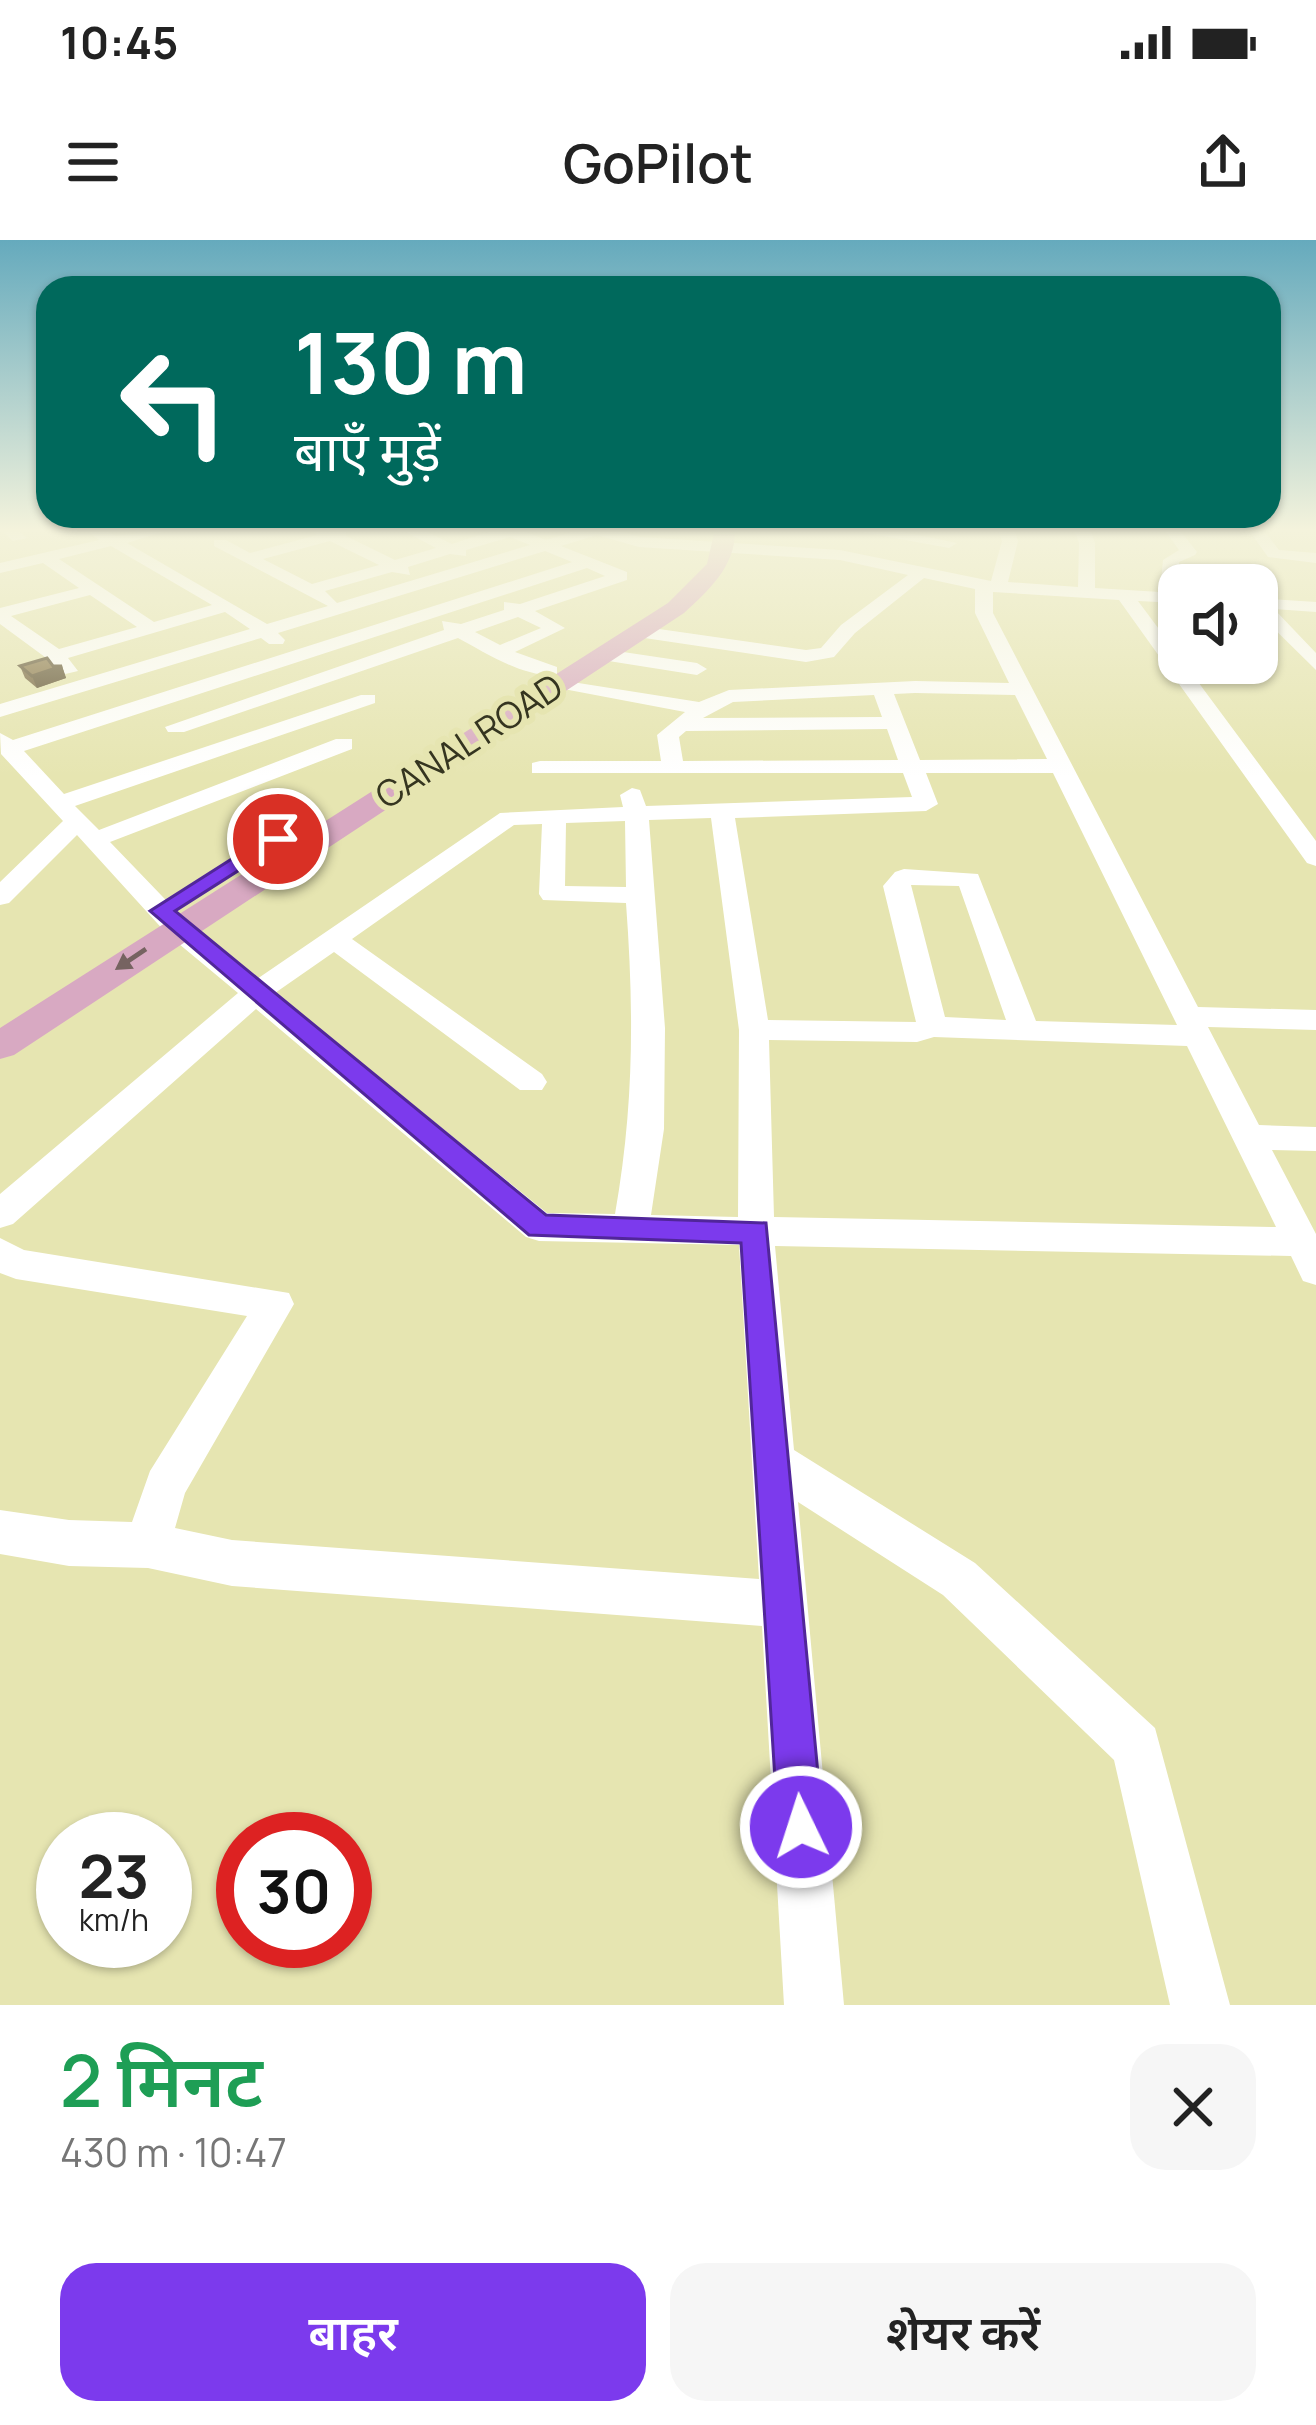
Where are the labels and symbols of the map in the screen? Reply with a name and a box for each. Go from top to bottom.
street label: CANAL ROAD [366,662,572,819]
pin [227,788,329,890]
one-way arrow [114,948,147,970]
position arrow [738,1764,864,1890]
speed limit sign: 30 [216,1812,372,1968]

